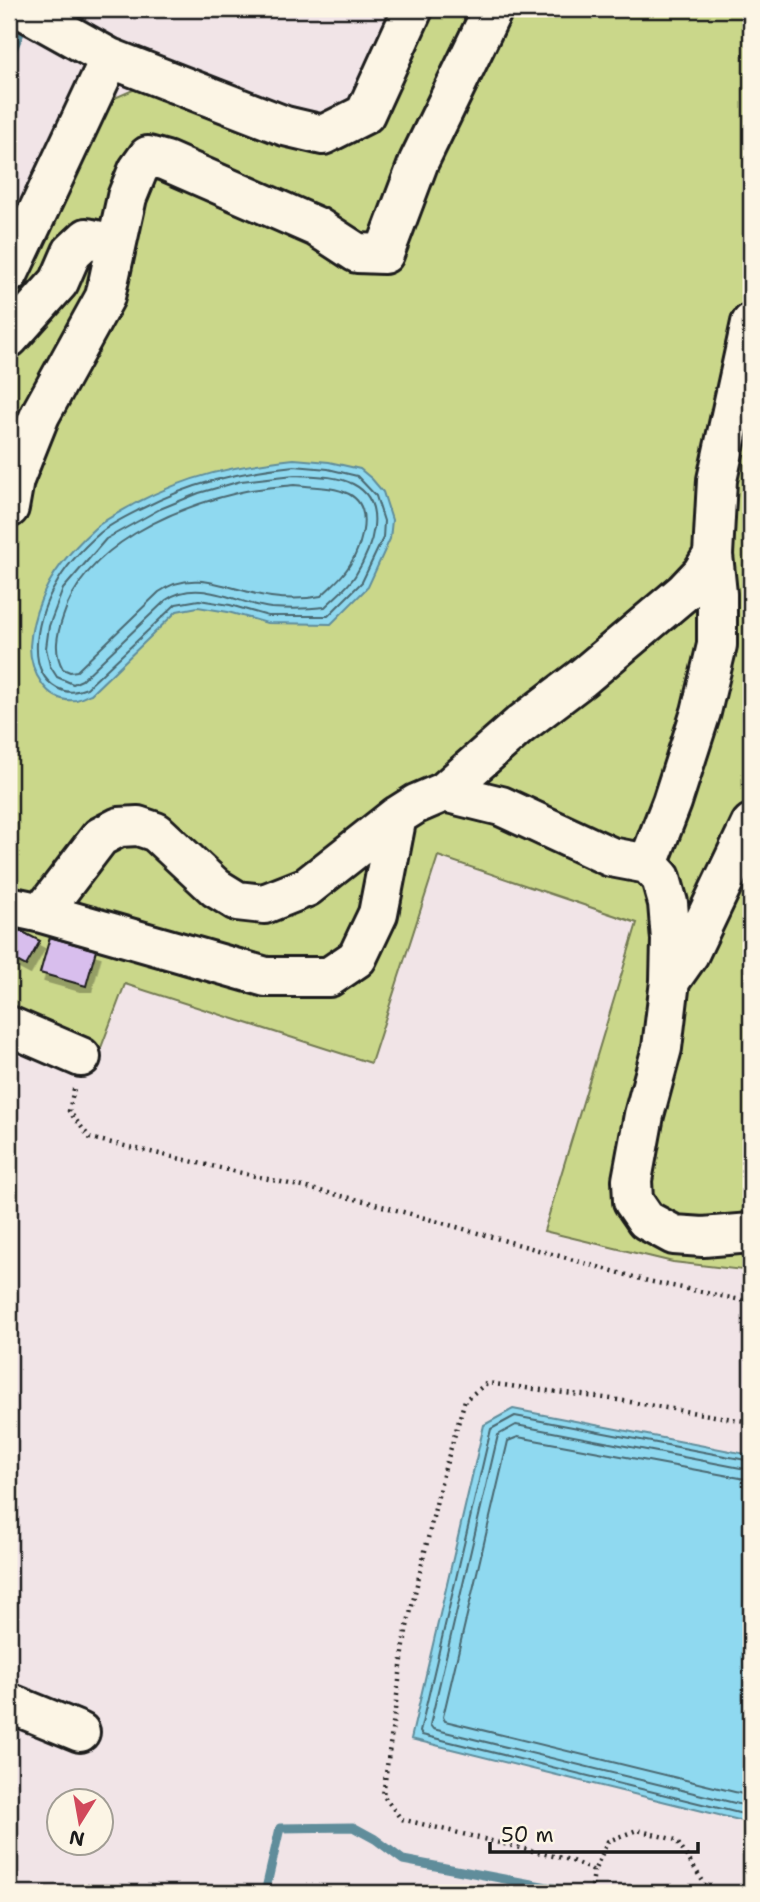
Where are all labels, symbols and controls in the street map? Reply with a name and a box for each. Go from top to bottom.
north arrow [46,1786,116,1856]
scale bar [490,1811,699,1855]
text: 50 m [501,1821,554,1849]
text: N [67,1824,87,1852]

